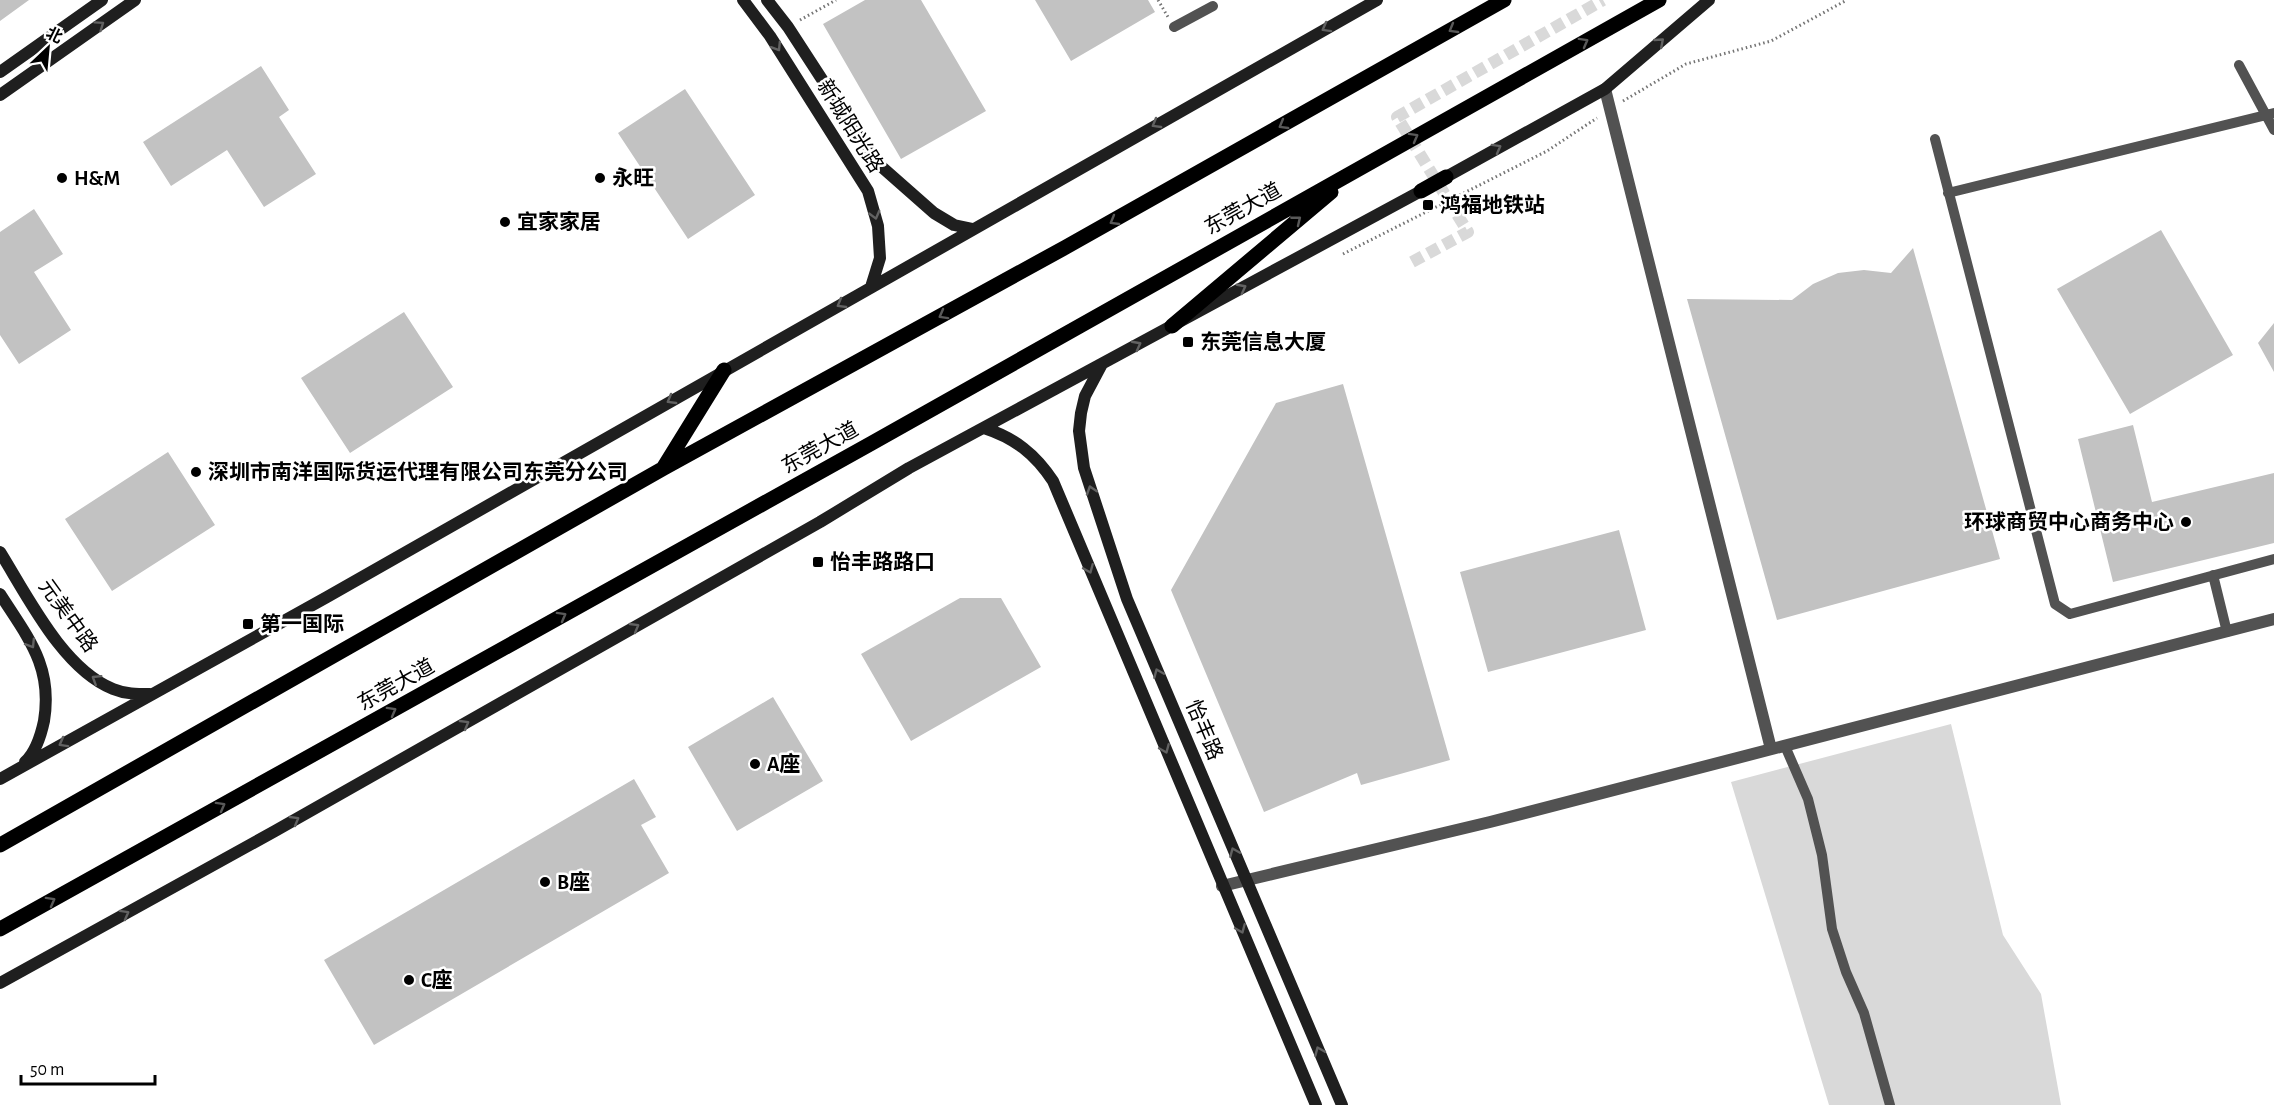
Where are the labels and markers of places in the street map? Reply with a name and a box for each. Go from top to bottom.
place label: 永旺 [612,167,654,189]
place label: H&M [74,168,120,189]
marker: H&M [55,171,69,185]
marker: 永旺 [593,171,607,185]
place label: 鸿福地铁站 [1440,194,1545,216]
marker: 鸿福地铁站 [1421,198,1435,212]
place label: 宜家家居 [517,210,601,233]
marker: 宜家家居 [498,215,512,229]
place label: 东莞信息大厦 [1200,330,1326,353]
marker: 东莞信息大厦 [1181,335,1195,349]
place label: 深圳市南洋国际货运代理有限公司东莞分公司 [208,460,628,483]
marker: 深圳市南洋国际货运代理有限公司东莞分公司 [189,465,203,479]
place label: 环球商贸中心商务中心 [1964,510,2174,533]
marker: 环球商贸中心商务中心 [2179,515,2193,529]
place label: 怡丰路路口 [830,551,935,573]
marker: 怡丰路路口 [811,555,825,569]
place label: 第一国际 [260,613,344,635]
marker: 第一国际 [241,617,255,631]
place label: A座 [767,752,801,775]
marker: A座 [748,757,762,771]
place label: B座 [557,870,590,893]
marker: B座 [538,875,552,889]
place label: C座 [421,968,453,991]
marker: C座 [402,973,416,987]

